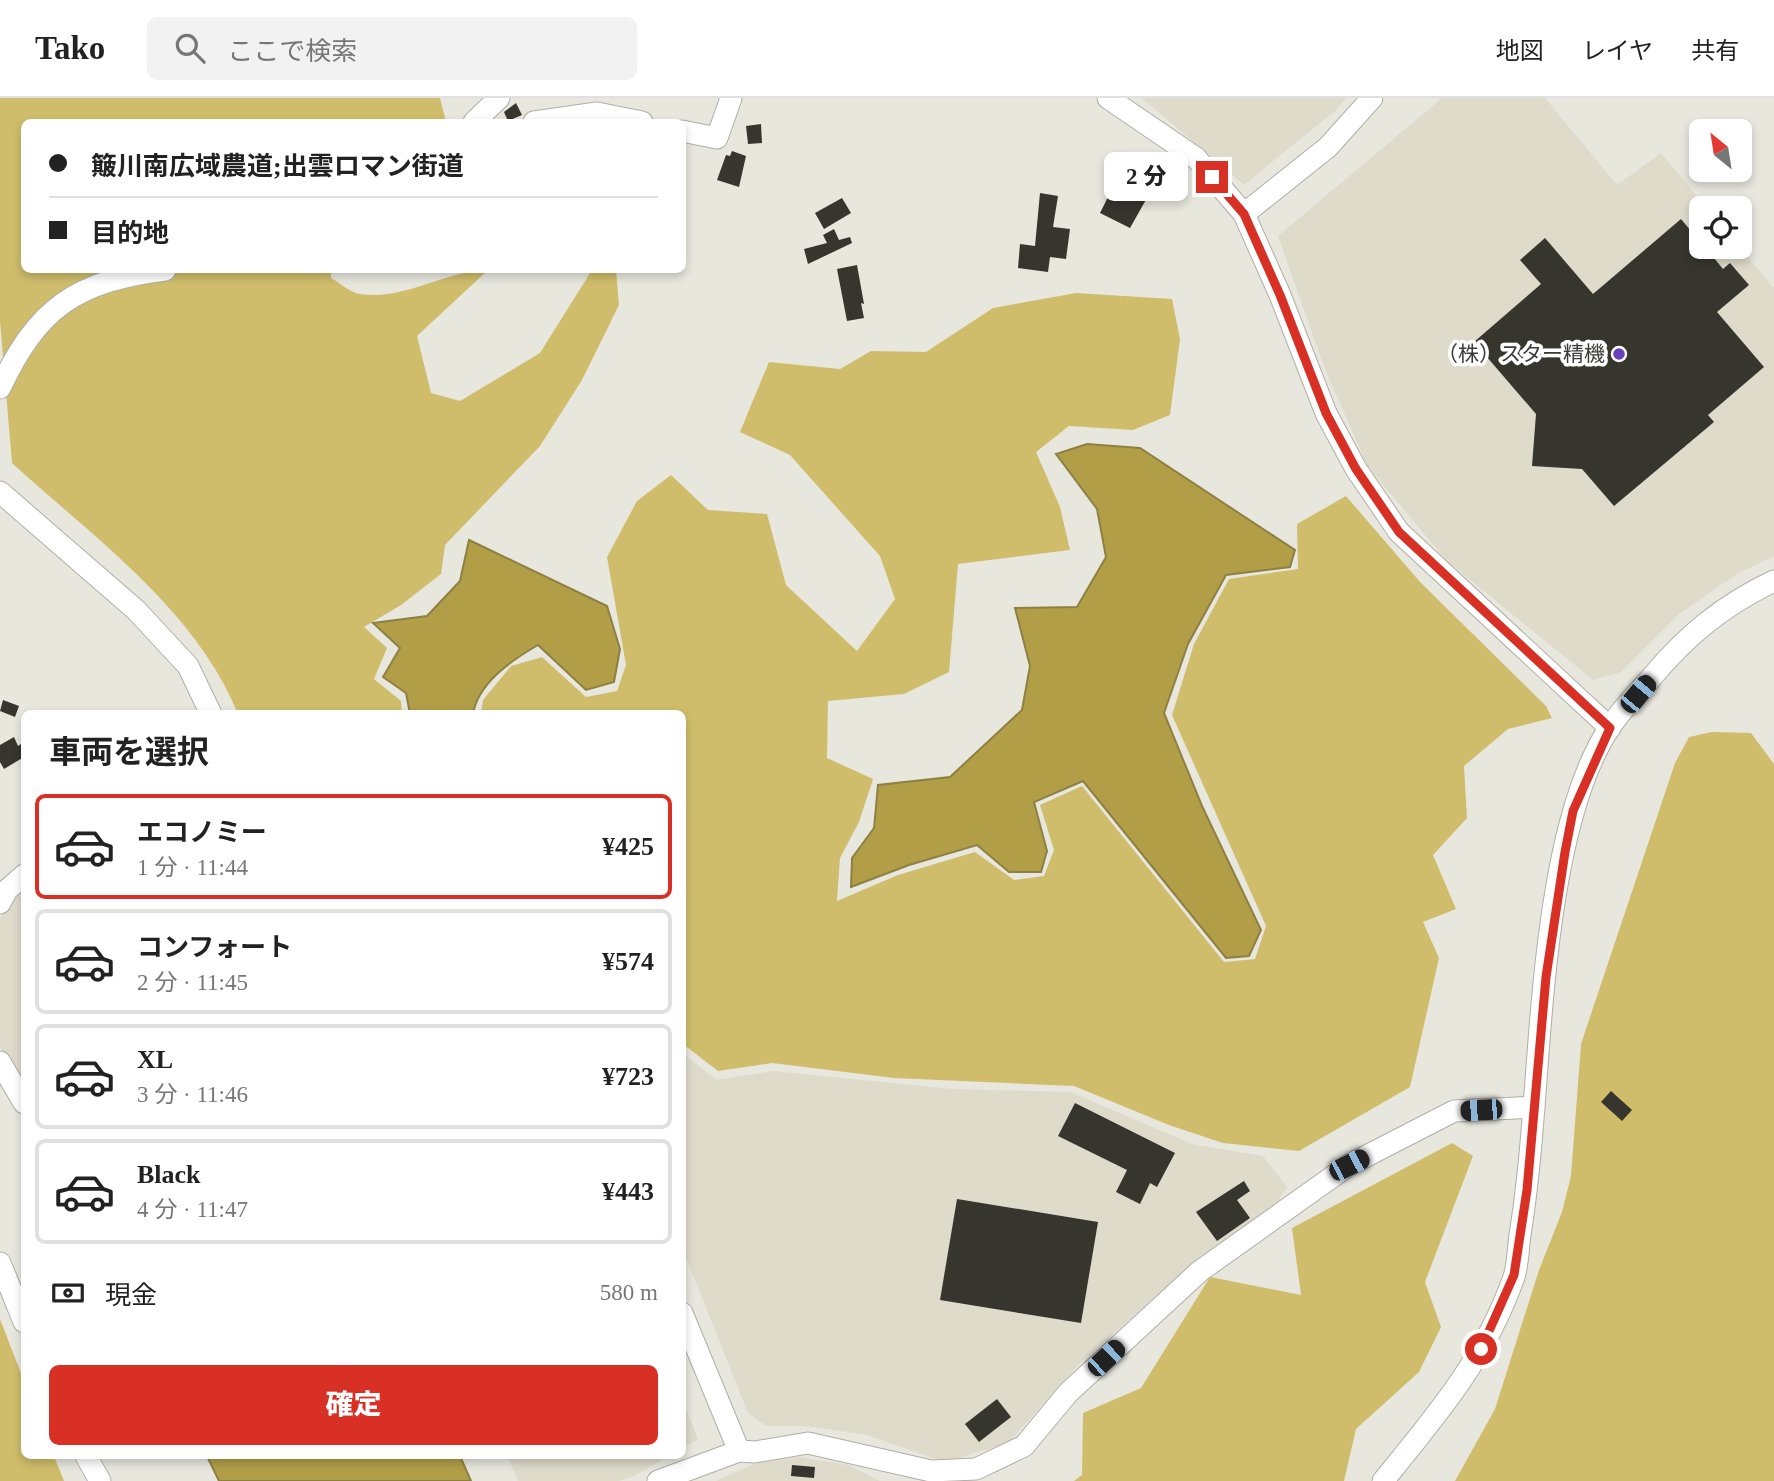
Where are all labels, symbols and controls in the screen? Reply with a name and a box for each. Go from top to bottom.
search box [147,17,637,80]
icon: search [171,29,209,67]
text: Tako [35,30,105,66]
text: ここで検索 [227,37,357,66]
text: 地図 [1496,38,1544,64]
text: レイヤ [1582,38,1653,64]
text: 共有 [1691,38,1739,64]
north arrow [1689,119,1752,182]
map controls [1689,119,1752,259]
text: 簸川南広域農道;出雲ロマン街道 [91,152,464,181]
callout: 2 分 [1104,153,1188,202]
route end [1196,161,1228,193]
text: 2 分 [1126,164,1166,189]
button: locate [1689,196,1752,259]
text: 目的地 [91,219,169,248]
place label: （株）スター精機 [1437,342,1605,366]
marker: （株）スター精機 [1611,346,1627,362]
car [1617,671,1660,717]
text: 車両を選択 [49,734,209,770]
icon: car [53,815,116,878]
text: エコノミー [137,818,267,847]
text: ¥425 [602,832,654,861]
text: 1 分 · 11:44 [137,855,248,880]
icon: car [53,930,116,993]
text: コンフォート [137,933,292,962]
text: ¥574 [602,947,654,976]
text: 2 分 · 11:45 [137,970,248,995]
icon: car [53,1045,116,1108]
text: XL [137,1045,173,1074]
text: ¥723 [602,1062,654,1091]
text: 3 分 · 11:46 [137,1082,248,1107]
car [1460,1098,1503,1122]
car [1326,1146,1373,1184]
icon: car [53,1160,116,1223]
text: Black [137,1160,201,1189]
text: ¥443 [602,1177,654,1206]
text: 4 分 · 11:47 [137,1197,248,1222]
icon: cash [49,1274,87,1312]
text: 580 m [600,1280,658,1305]
text: 現金 [105,1281,157,1310]
route start [1465,1333,1497,1365]
car [1084,1336,1129,1380]
button: 確定 [49,1365,658,1445]

